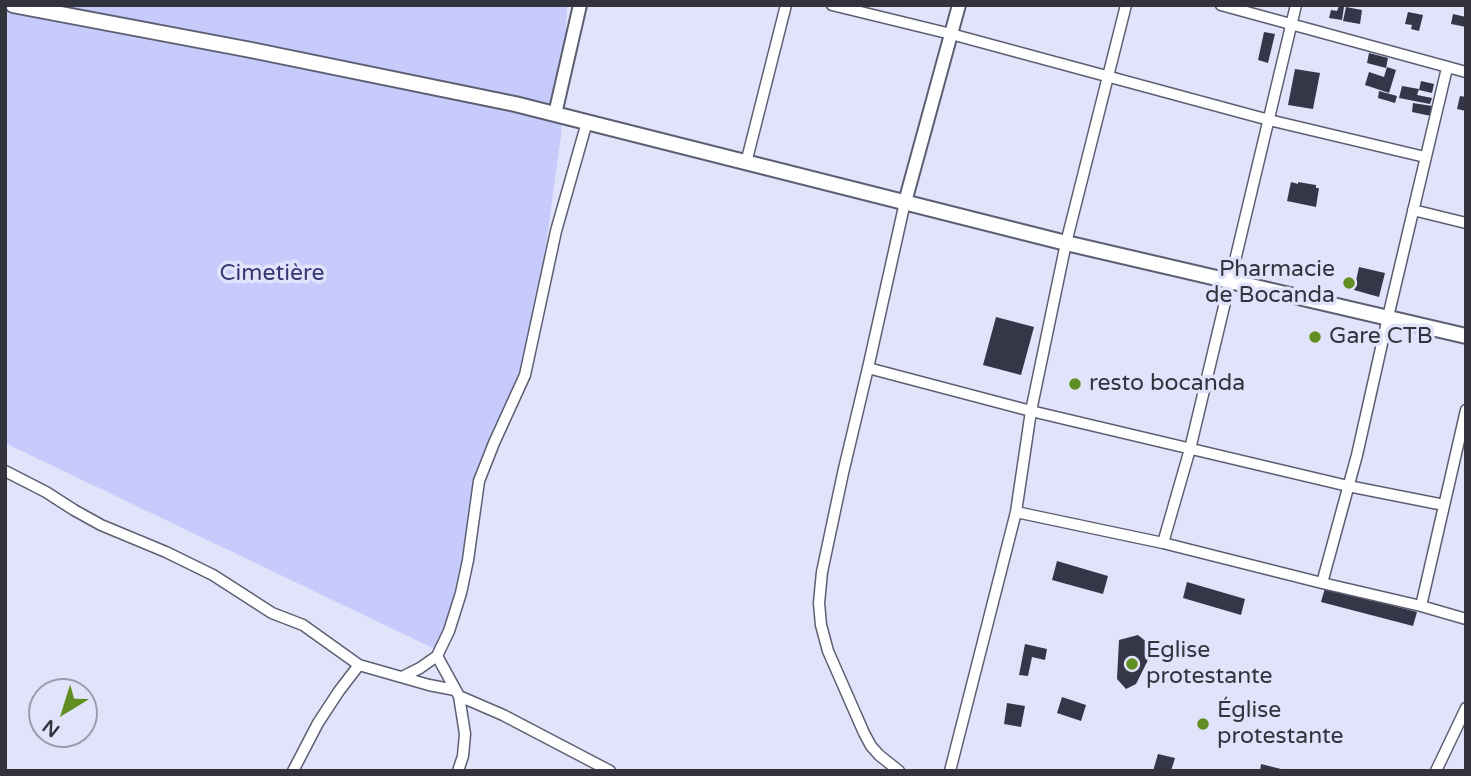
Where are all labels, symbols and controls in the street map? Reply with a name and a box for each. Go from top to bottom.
place label: Pharmacie de Bocanda [1205,256,1335,310]
park label: Cimetière [220,260,324,288]
marker: Pharmacie de Bocanda [1341,275,1357,291]
place label: Gare CTB [1329,323,1433,351]
marker: Gare CTB [1307,329,1323,345]
place label: resto bocanda [1089,370,1245,398]
marker: resto bocanda [1067,376,1083,392]
place label: Eglise protestante [1146,637,1273,691]
marker: Eglise protestante [1124,656,1140,672]
north arrow [28,678,98,748]
place label: Église protestante [1217,697,1344,751]
text: N [39,715,64,741]
marker: Église protestante [1195,716,1211,732]

